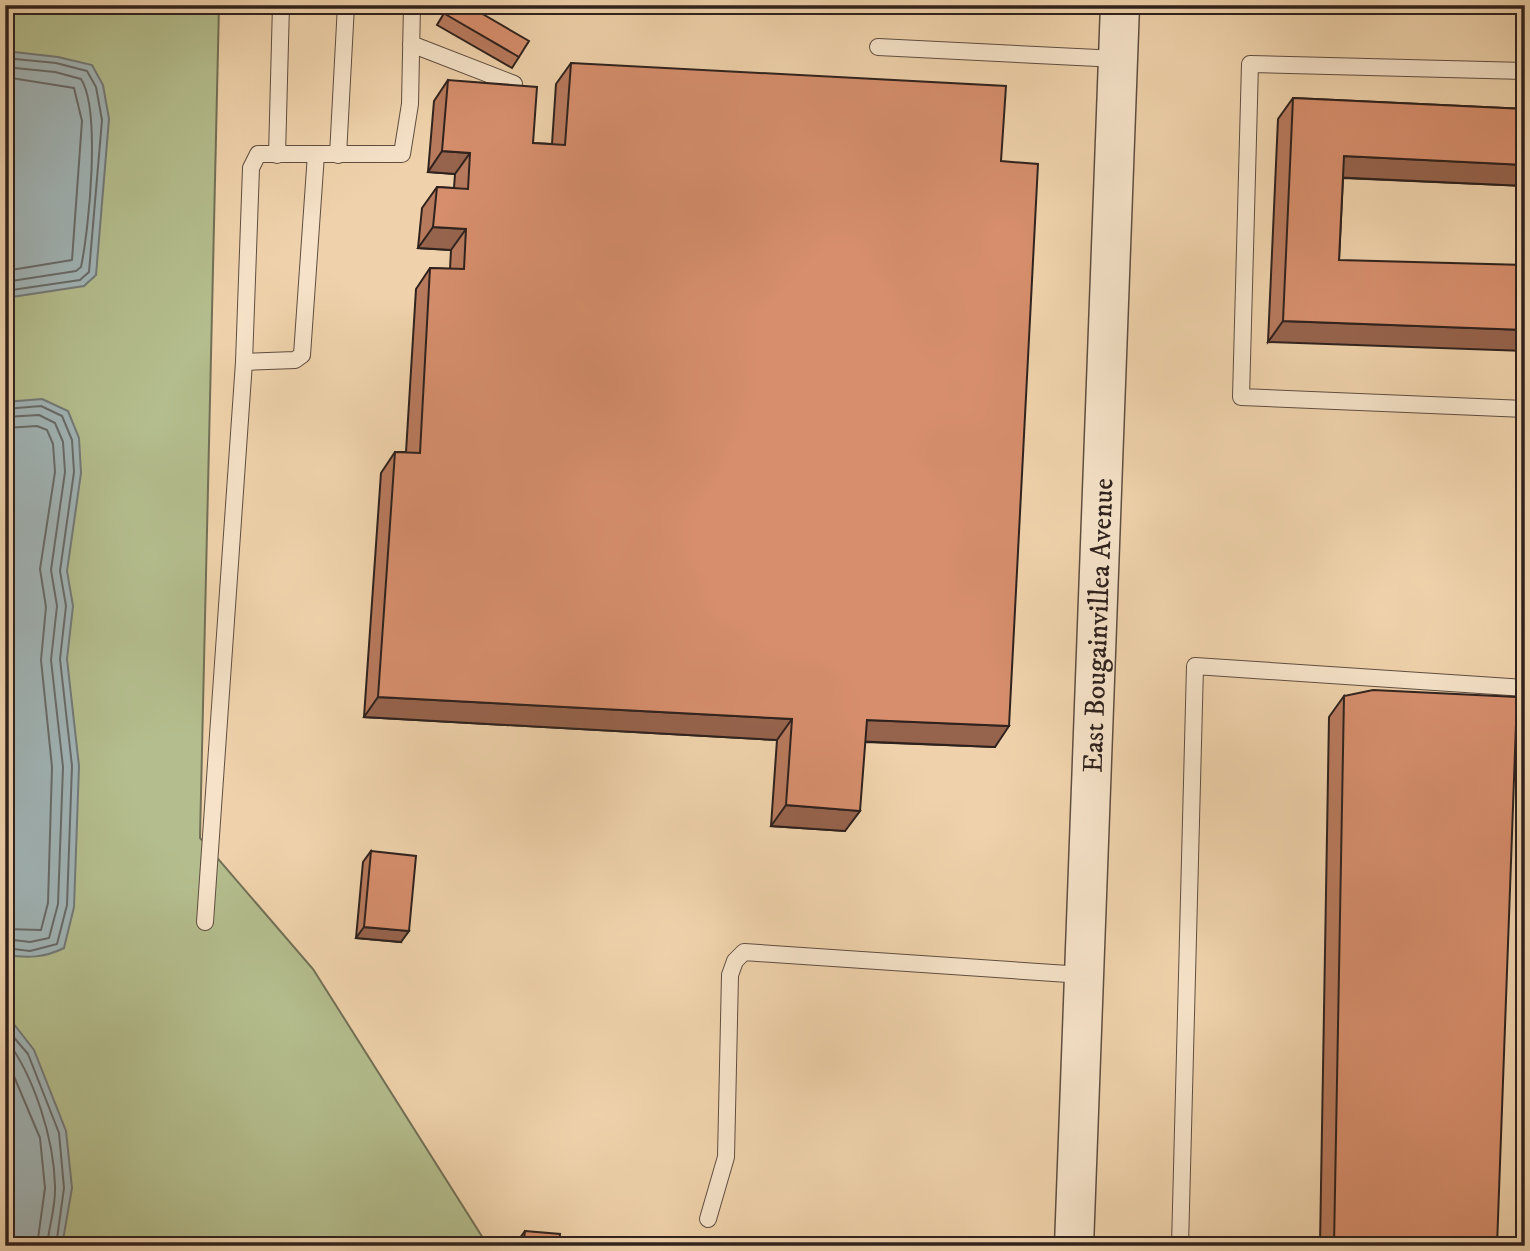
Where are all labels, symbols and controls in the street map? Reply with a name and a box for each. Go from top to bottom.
street label: East Bougainvillea Avenue [1076,478,1121,773]

